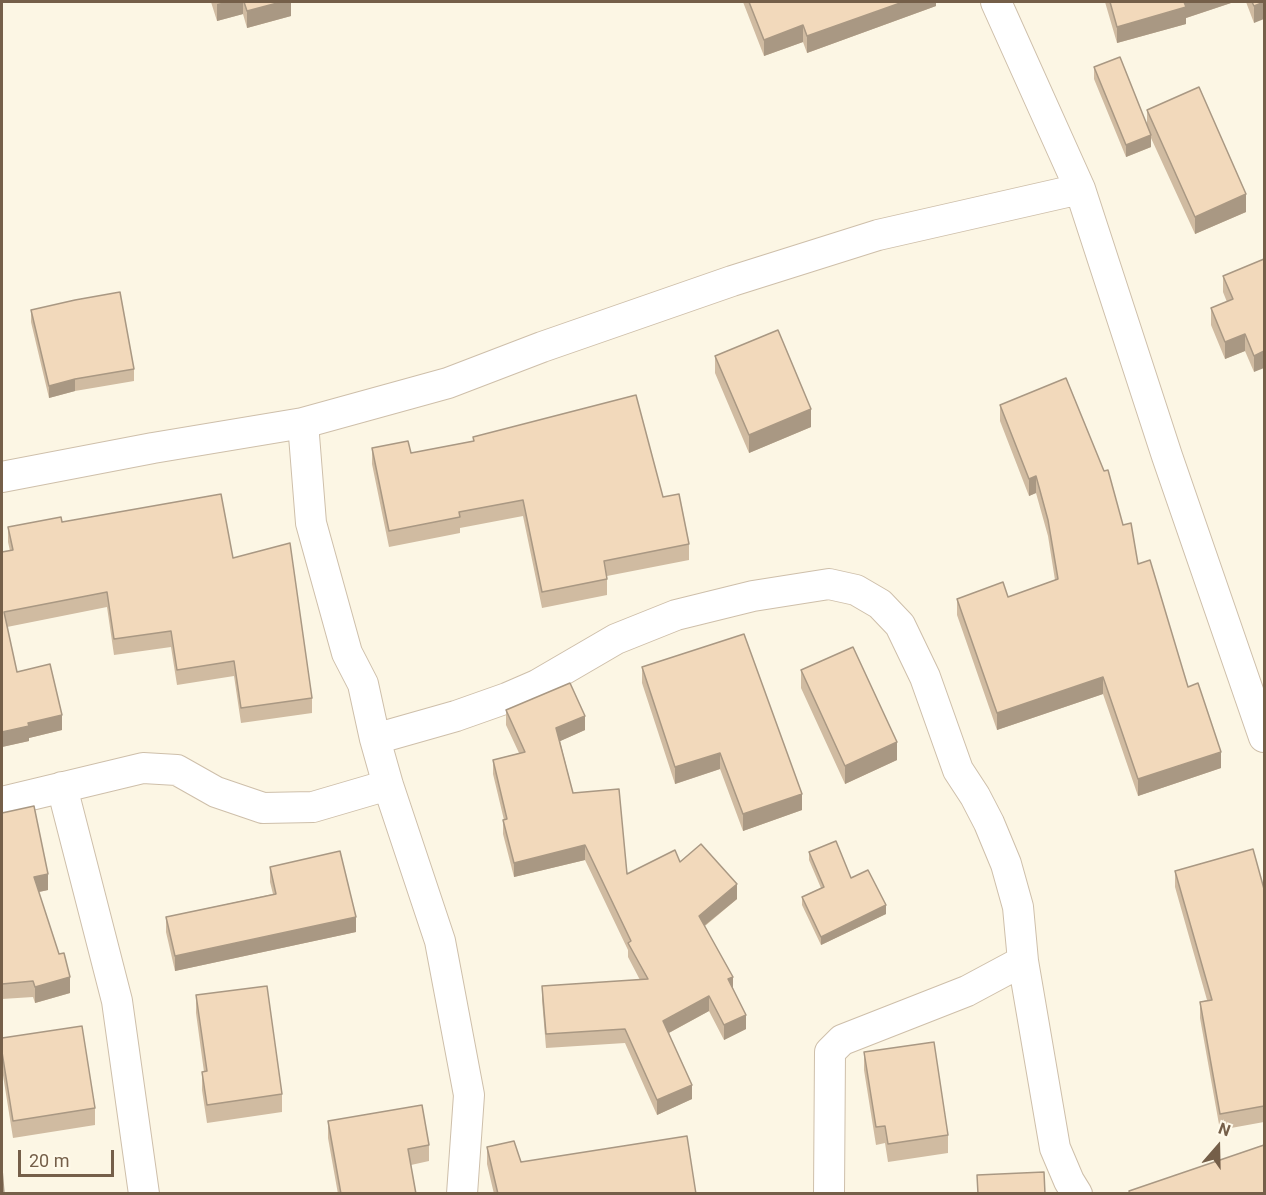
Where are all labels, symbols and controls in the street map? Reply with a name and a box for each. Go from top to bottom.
north arrow [1188,1117,1248,1177]
text: N [1216,1119,1233,1140]
scale bar [21,1138,117,1176]
text: 20 m [29,1150,69,1171]

